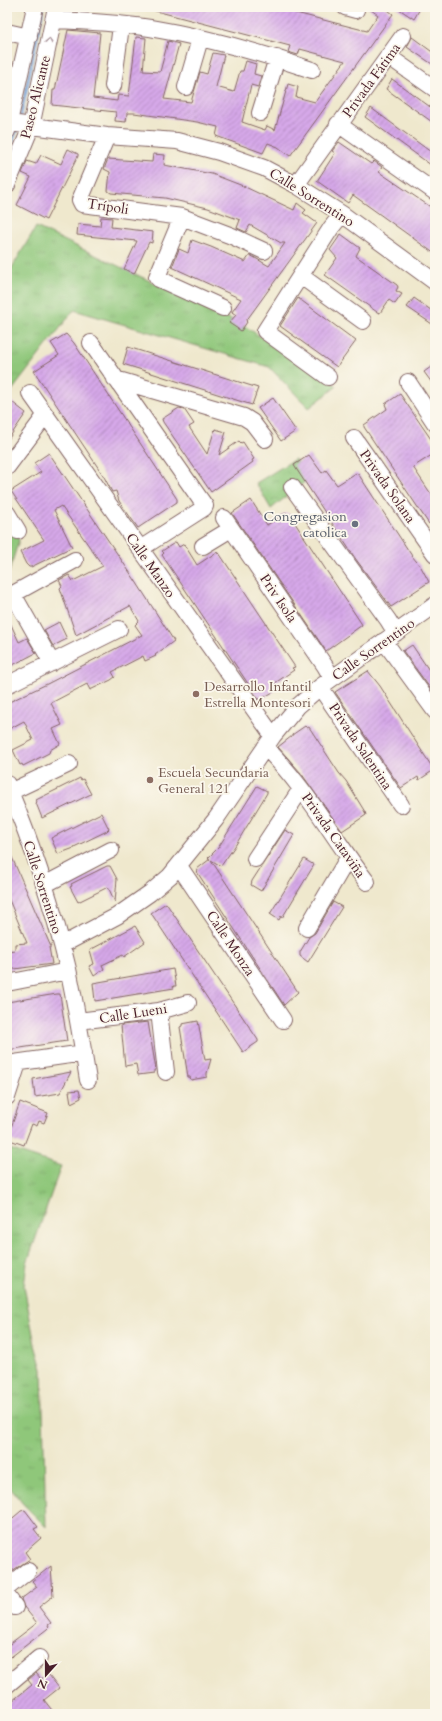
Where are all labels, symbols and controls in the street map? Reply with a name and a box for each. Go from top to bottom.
one-way arrow [44,38,52,44]
street label: Privada Fátima [338,39,405,121]
street label: Paseo Alicante [16,53,55,141]
street label: Calle Sorrentino [266,164,358,231]
street label: Trípoli [86,194,130,219]
street label: Privada Solana [355,446,420,527]
place label: Congregasion catolica [263,507,347,542]
marker: Congregasion catolica [350,519,360,529]
street label: Calle Manzo [121,529,180,602]
street label: Priv Isola [255,570,302,626]
street label: Calle Sorrentino [328,614,419,685]
place label: Desarrollo Infantil Estrella Montesori [204,677,312,712]
marker: Desarrollo Infantil Estrella Montesori [191,689,201,699]
street label: Privada Salentina [324,699,397,793]
place label: Escuela Secundaria General 121 [158,763,269,798]
marker: Escuela Secundaria General 121 [145,775,155,785]
street label: Privada Cataviña [297,789,370,882]
street label: Calle Sorrentino [19,838,67,937]
street label: Calle Monza [202,907,259,980]
street label: Calle Lueni [98,999,168,1028]
north arrow [26,1655,66,1695]
text: N [35,1675,50,1693]

